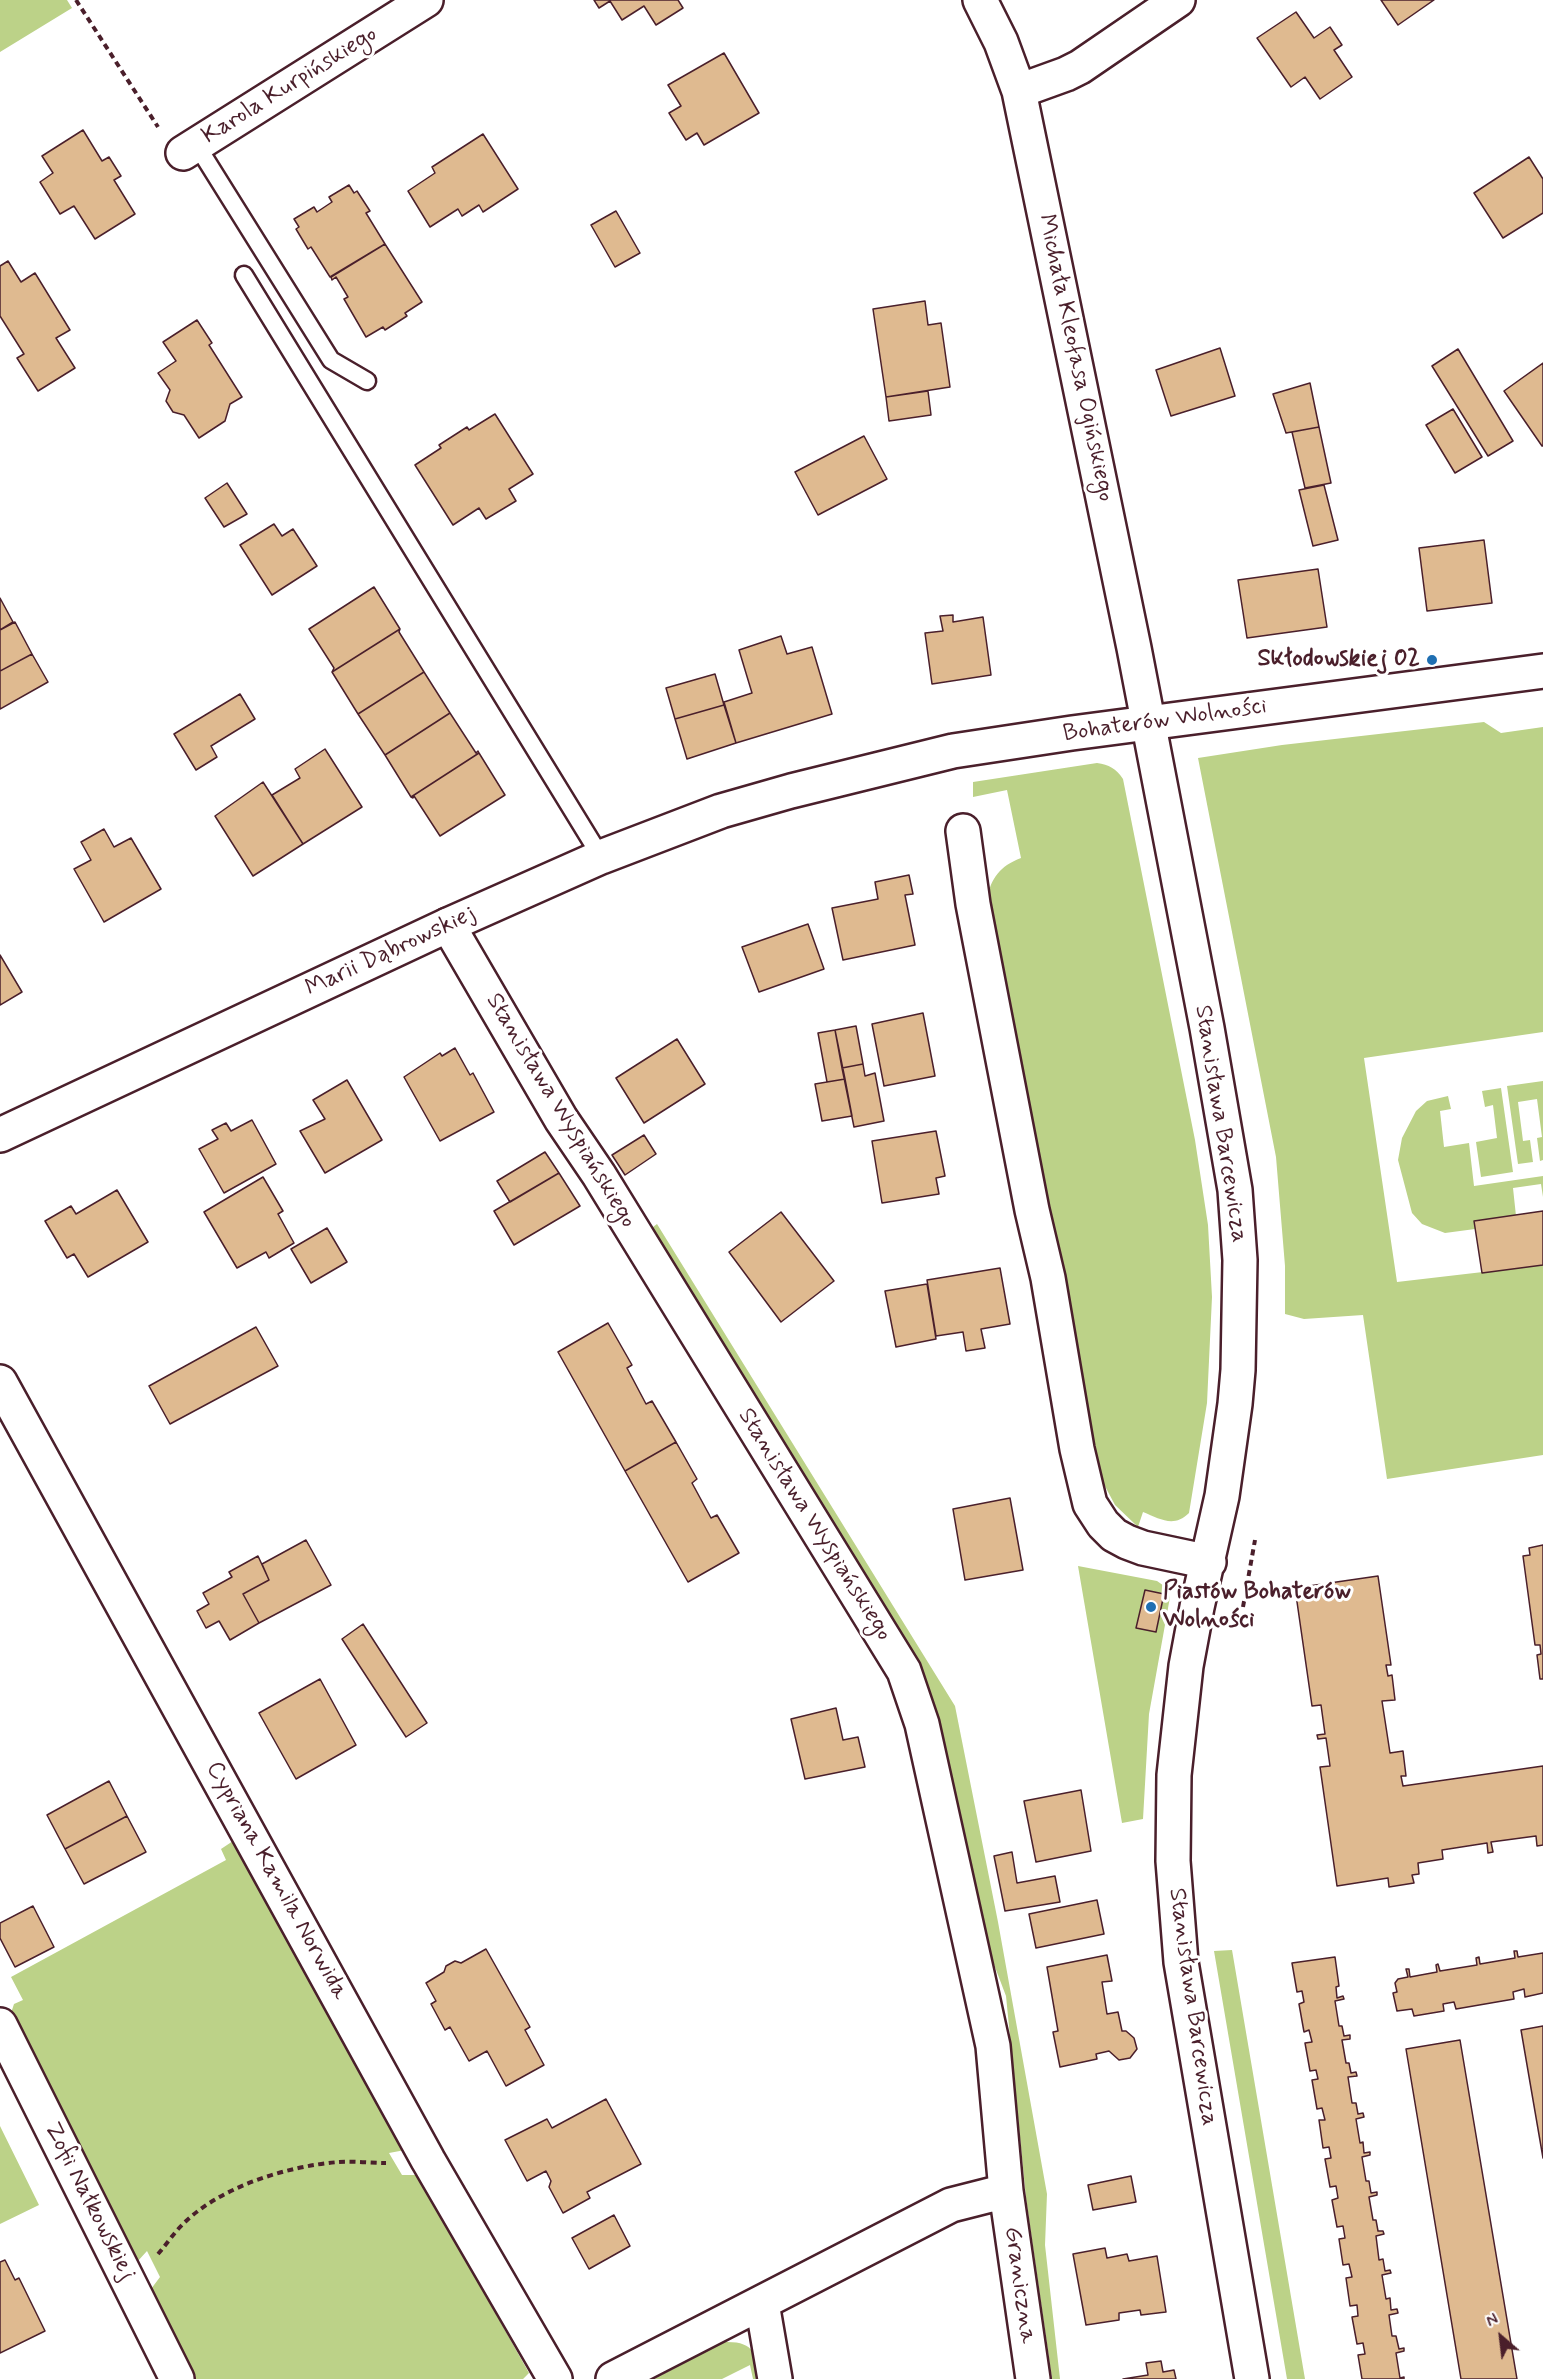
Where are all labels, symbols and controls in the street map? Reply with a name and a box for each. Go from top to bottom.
street label: Karola Kurpińskiego [197,21,383,151]
street label: Michała Kleofasa Ogińskiego [1030,212,1120,504]
place label: Skłodowskiej 02 [1257,646,1420,674]
marker: Skłodowskiej 02 [1425,653,1439,667]
street label: Bohaterów Wolności [1061,692,1269,750]
street label: Marii Dąbrowskiej [301,900,481,1004]
street label: Stanisława Wyspiańskiego [478,988,642,1234]
street label: Stanisława Barcewicza [1187,1003,1253,1245]
street label: Stanisława Wyspiańskiego [731,1403,897,1647]
place label: Piastów Bohaterów Wolności [1163,1579,1351,1635]
marker: Piastów Bohaterów Wolności [1144,1600,1158,1614]
street label: Cypriana Kamila Norwida [199,1757,353,2005]
street label: Stanisława Barcewicza [1161,1886,1223,2128]
street label: Zofii Nałkowskiej [37,2118,141,2286]
street label: Graniczna [997,2225,1041,2345]
north arrow [1471,2307,1531,2367]
text: N [1483,2309,1502,2332]

